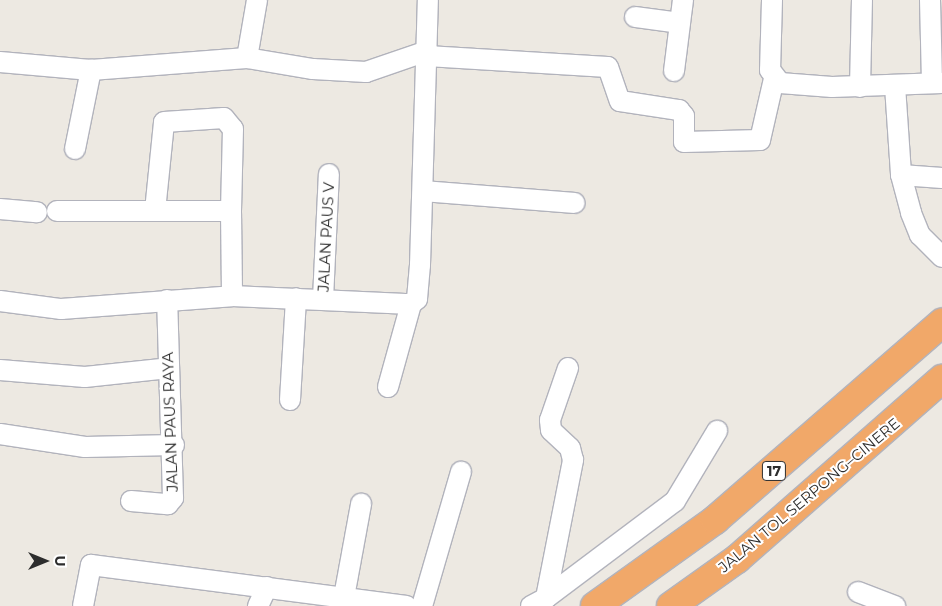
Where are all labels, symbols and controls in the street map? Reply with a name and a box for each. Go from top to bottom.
street label: JALAN PAUS V [314,182,338,292]
street label: JALAN PAUS RAYA [159,352,181,492]
street label: JALAN TOL SERPONG–CINERE [715,414,903,576]
road number: 17 [762,460,786,482]
north arrow [20,536,70,586]
text: U [51,555,69,567]

